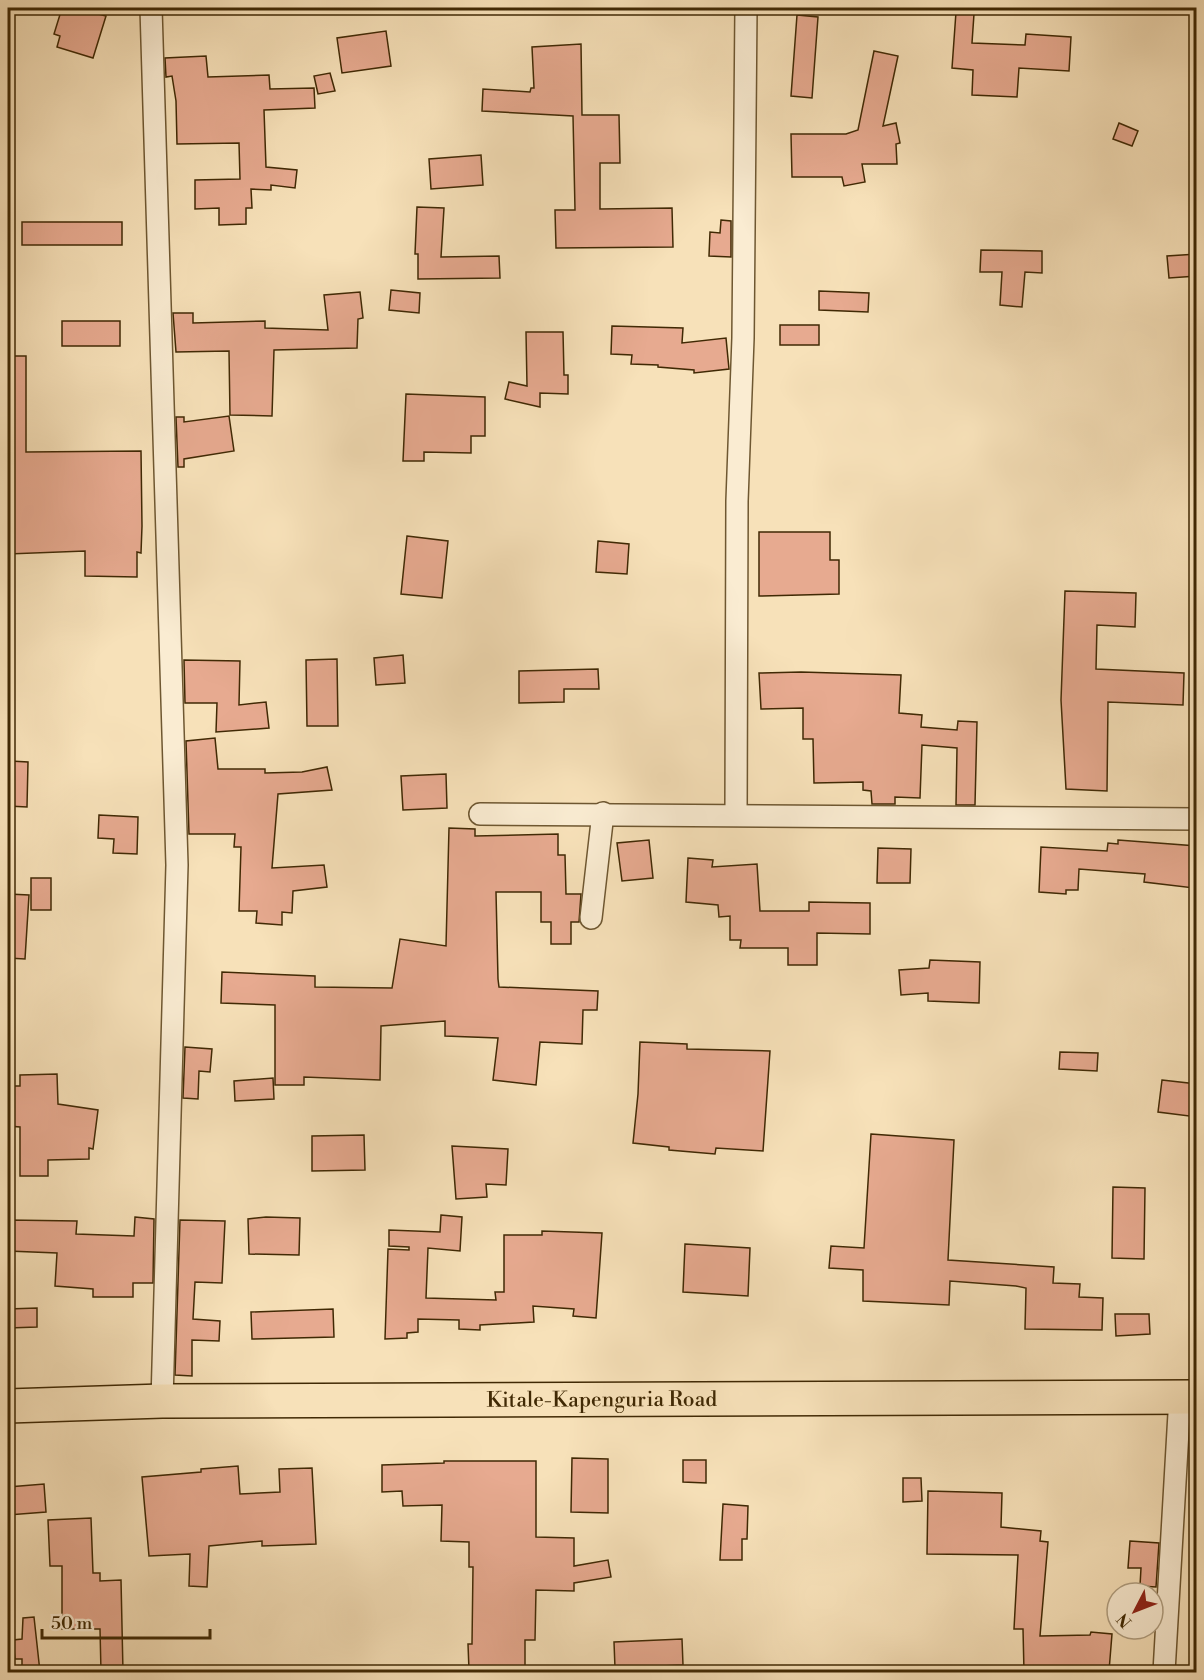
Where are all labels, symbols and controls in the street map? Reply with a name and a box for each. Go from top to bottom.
street label: Kitale-Kapenguria Road [487,1387,717,1414]
north arrow [1105,1581,1165,1641]
scale bar [42,1602,210,1640]
text: N [1113,1609,1136,1632]
text: 50 m [51,1612,93,1635]

